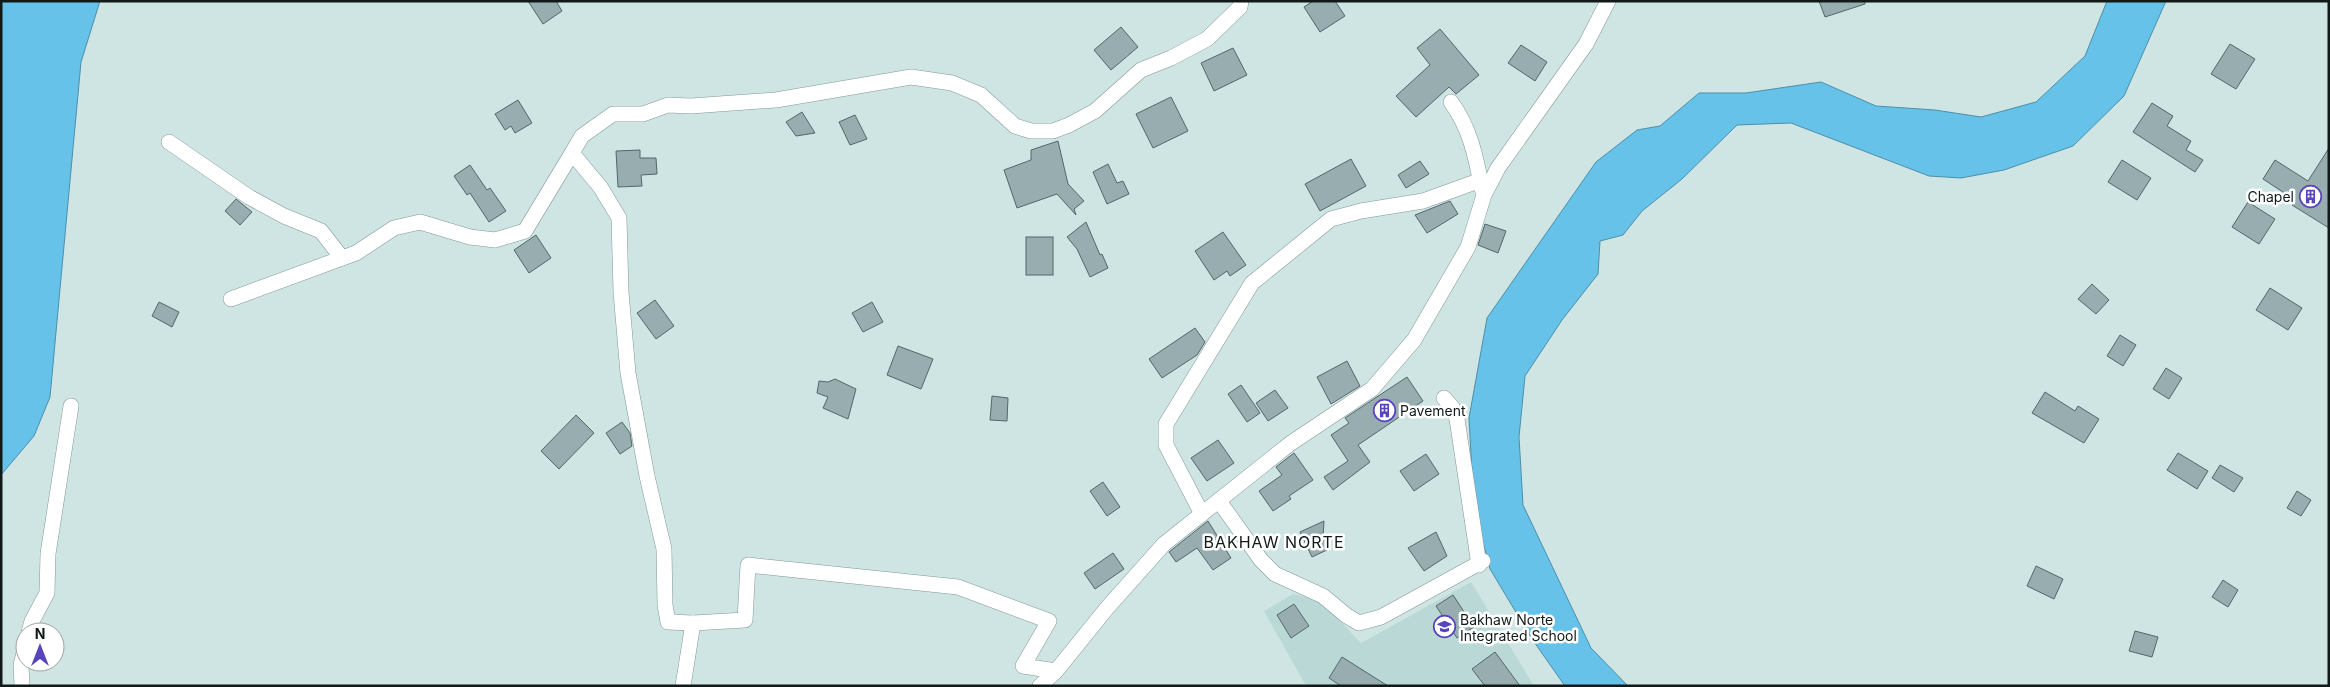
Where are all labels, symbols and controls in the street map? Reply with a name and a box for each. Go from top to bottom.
building icon: Chapel [2298,184,2322,208]
place label: Chapel [2248,188,2294,205]
building icon: Pavement [1372,398,1396,422]
place label: Pavement [1400,402,1466,419]
district label: BAKHAW NORTE [1203,532,1345,552]
place label: Bakhaw Norte Integrated School [1460,611,1577,644]
school or university icon: Bakhaw Norte Integrated School [1432,615,1456,639]
north arrow [15,622,65,672]
text: N [35,625,45,642]

